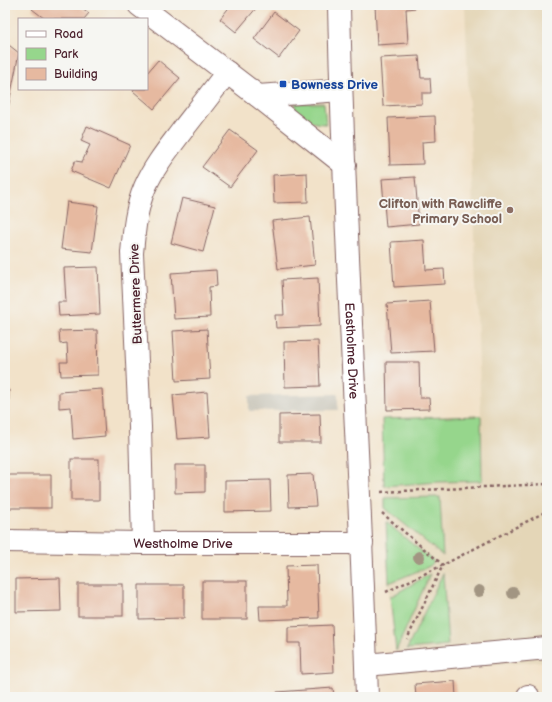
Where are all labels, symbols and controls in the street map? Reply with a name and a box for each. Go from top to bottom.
legend [18,18,148,90]
text: Road [54,27,83,42]
text: Park [54,47,78,62]
text: Building [54,67,98,82]
place label: Bowness Drive [291,77,378,93]
marker: Bowness Drive [278,79,288,89]
place label: Clifton with Rawcliffe Primary School [379,196,503,227]
marker: Clifton with Rawcliffe Primary School [505,205,515,215]
street label: Buttermere Drive [126,243,146,345]
street label: Eastholme Drive [341,302,362,400]
street label: Westholme Drive [133,536,233,552]

